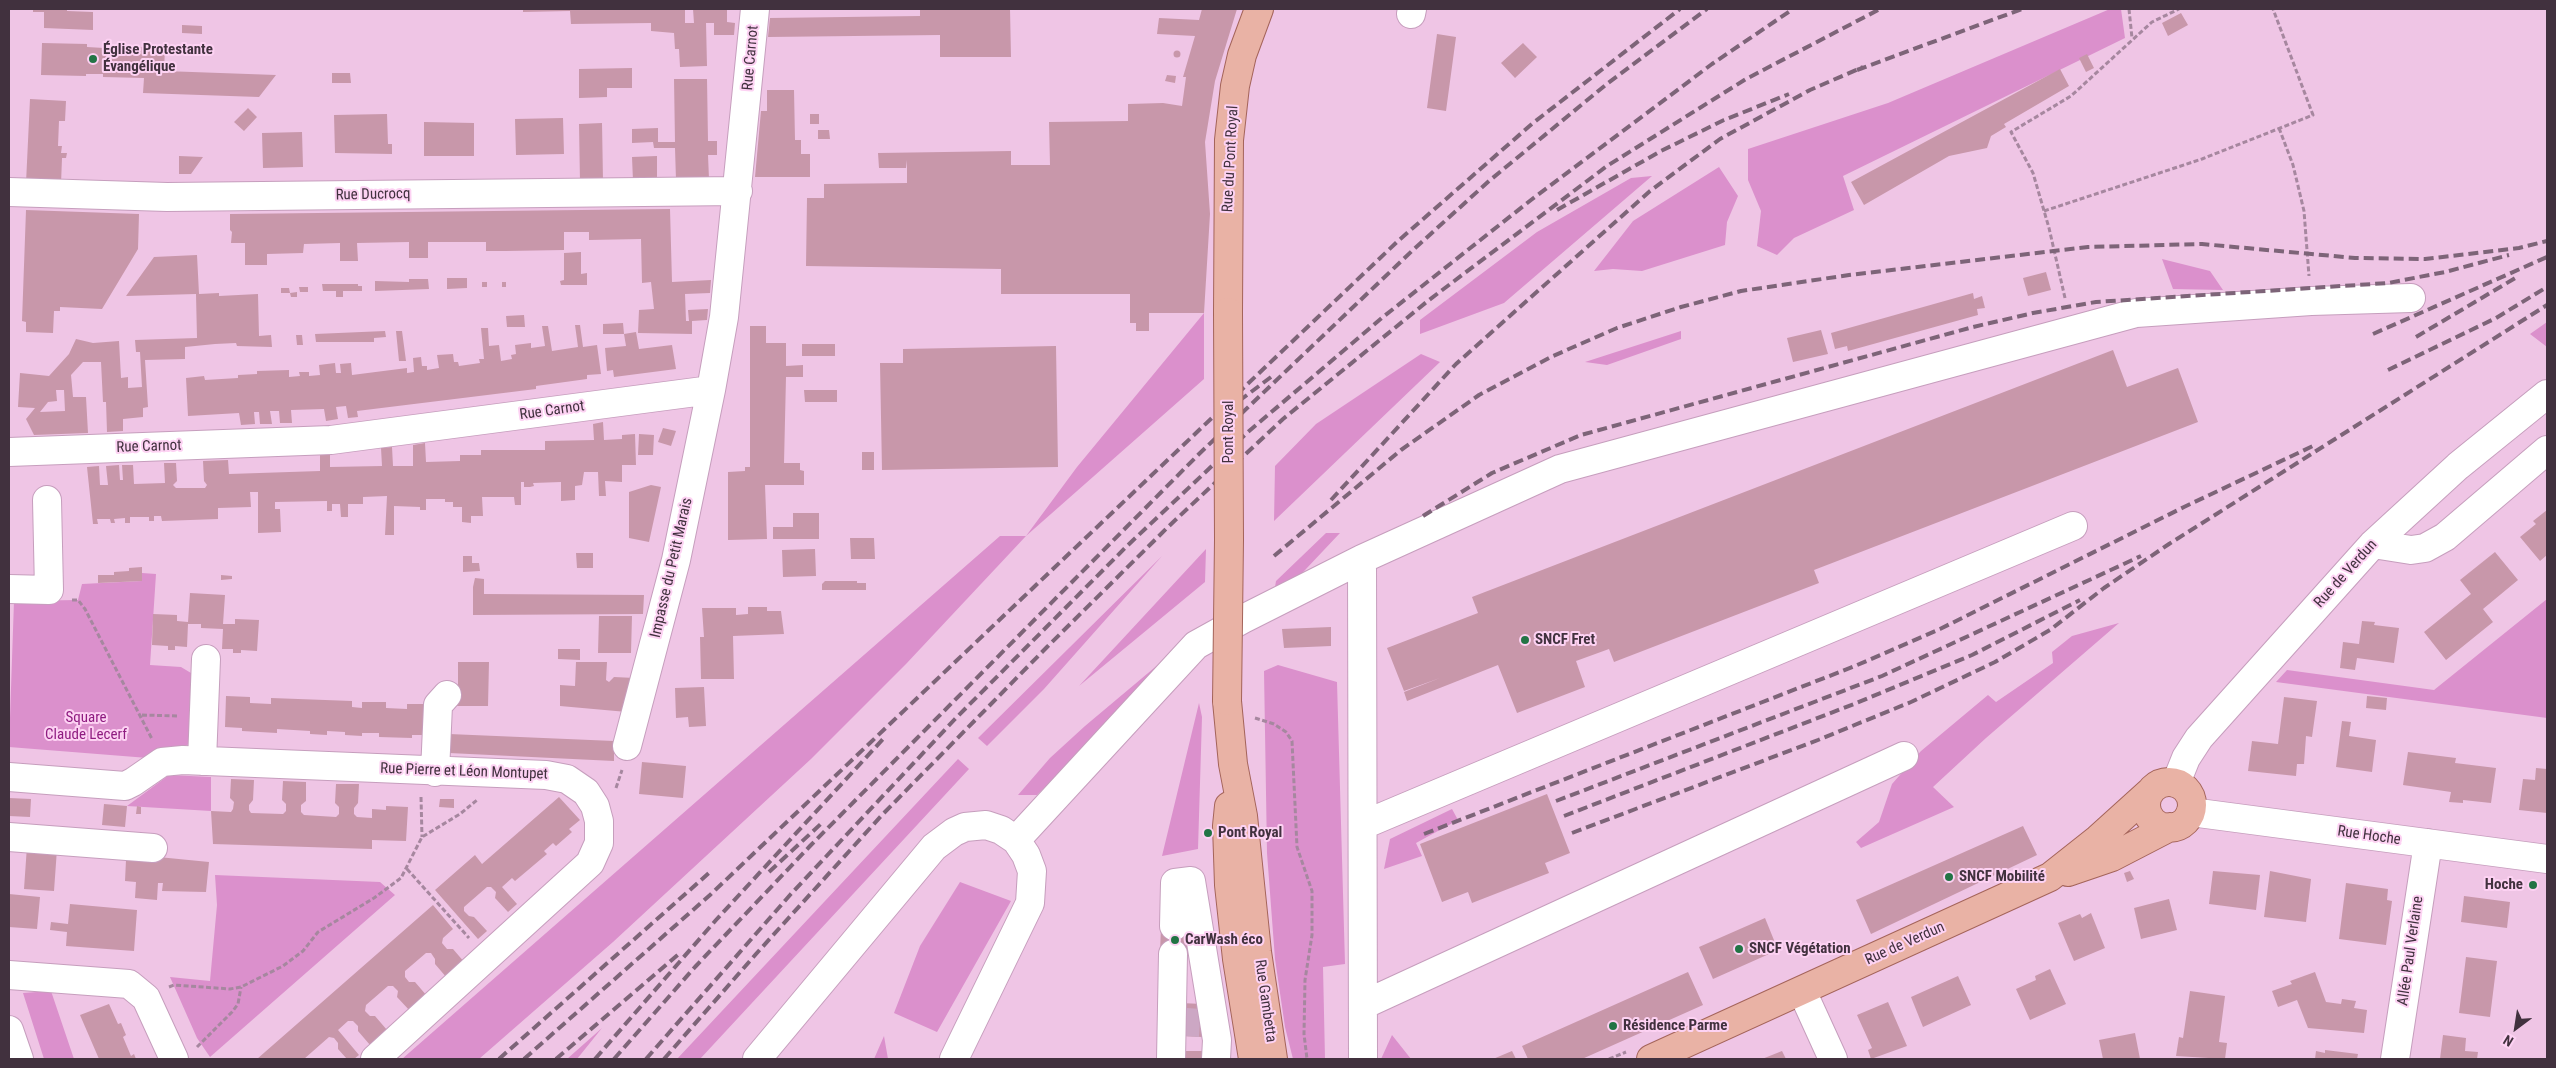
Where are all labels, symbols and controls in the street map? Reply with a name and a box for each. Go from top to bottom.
street label: Rue Carnot [739,25,763,91]
place label: Église Protestante Évangélique [103,41,213,76]
marker: Église Protestante Évangélique [87,53,99,65]
street label: Rue du Pont Royal [1219,105,1243,213]
street label: Rue Ducrocq [335,185,411,205]
street label: Rue Carnot [518,398,586,424]
street label: Pont Royal [1220,400,1238,464]
street label: Rue Carnot [116,437,182,457]
street label: Impasse du Petit Marais [647,496,697,640]
street label: Rue de Verdun [2311,536,2381,612]
place label: SNCF Fret [1535,631,1595,649]
marker: SNCF Fret [1519,634,1531,646]
park label: Square Claude Lecerf [45,709,127,744]
street label: Rue Pierre et Léon Montupet [380,760,548,784]
street label: Rue Hoche [2336,823,2402,849]
place label: Pont Royal [1218,824,1282,842]
marker: Pont Royal [1202,827,1214,839]
place label: SNCF Mobilité [1959,868,2045,886]
marker: SNCF Mobilité [1943,871,1955,883]
place label: Hoche [2485,876,2523,894]
marker: Hoche [2527,879,2539,891]
street label: Allée Paul Verlaine [2394,895,2428,1007]
street label: Rue de Verdun [1862,918,1948,970]
place label: CarWash éco [1185,931,1263,949]
marker: CarWash éco [1169,934,1181,946]
place label: SNCF Végétation [1749,940,1851,958]
marker: SNCF Végétation [1733,943,1745,955]
street label: Rue Gambetta [1250,958,1280,1044]
north arrow [2491,1003,2541,1053]
place label: Résidence Parme [1623,1017,1727,1035]
marker: Résidence Parme [1607,1020,1619,1032]
text: N [2500,1032,2516,1050]

